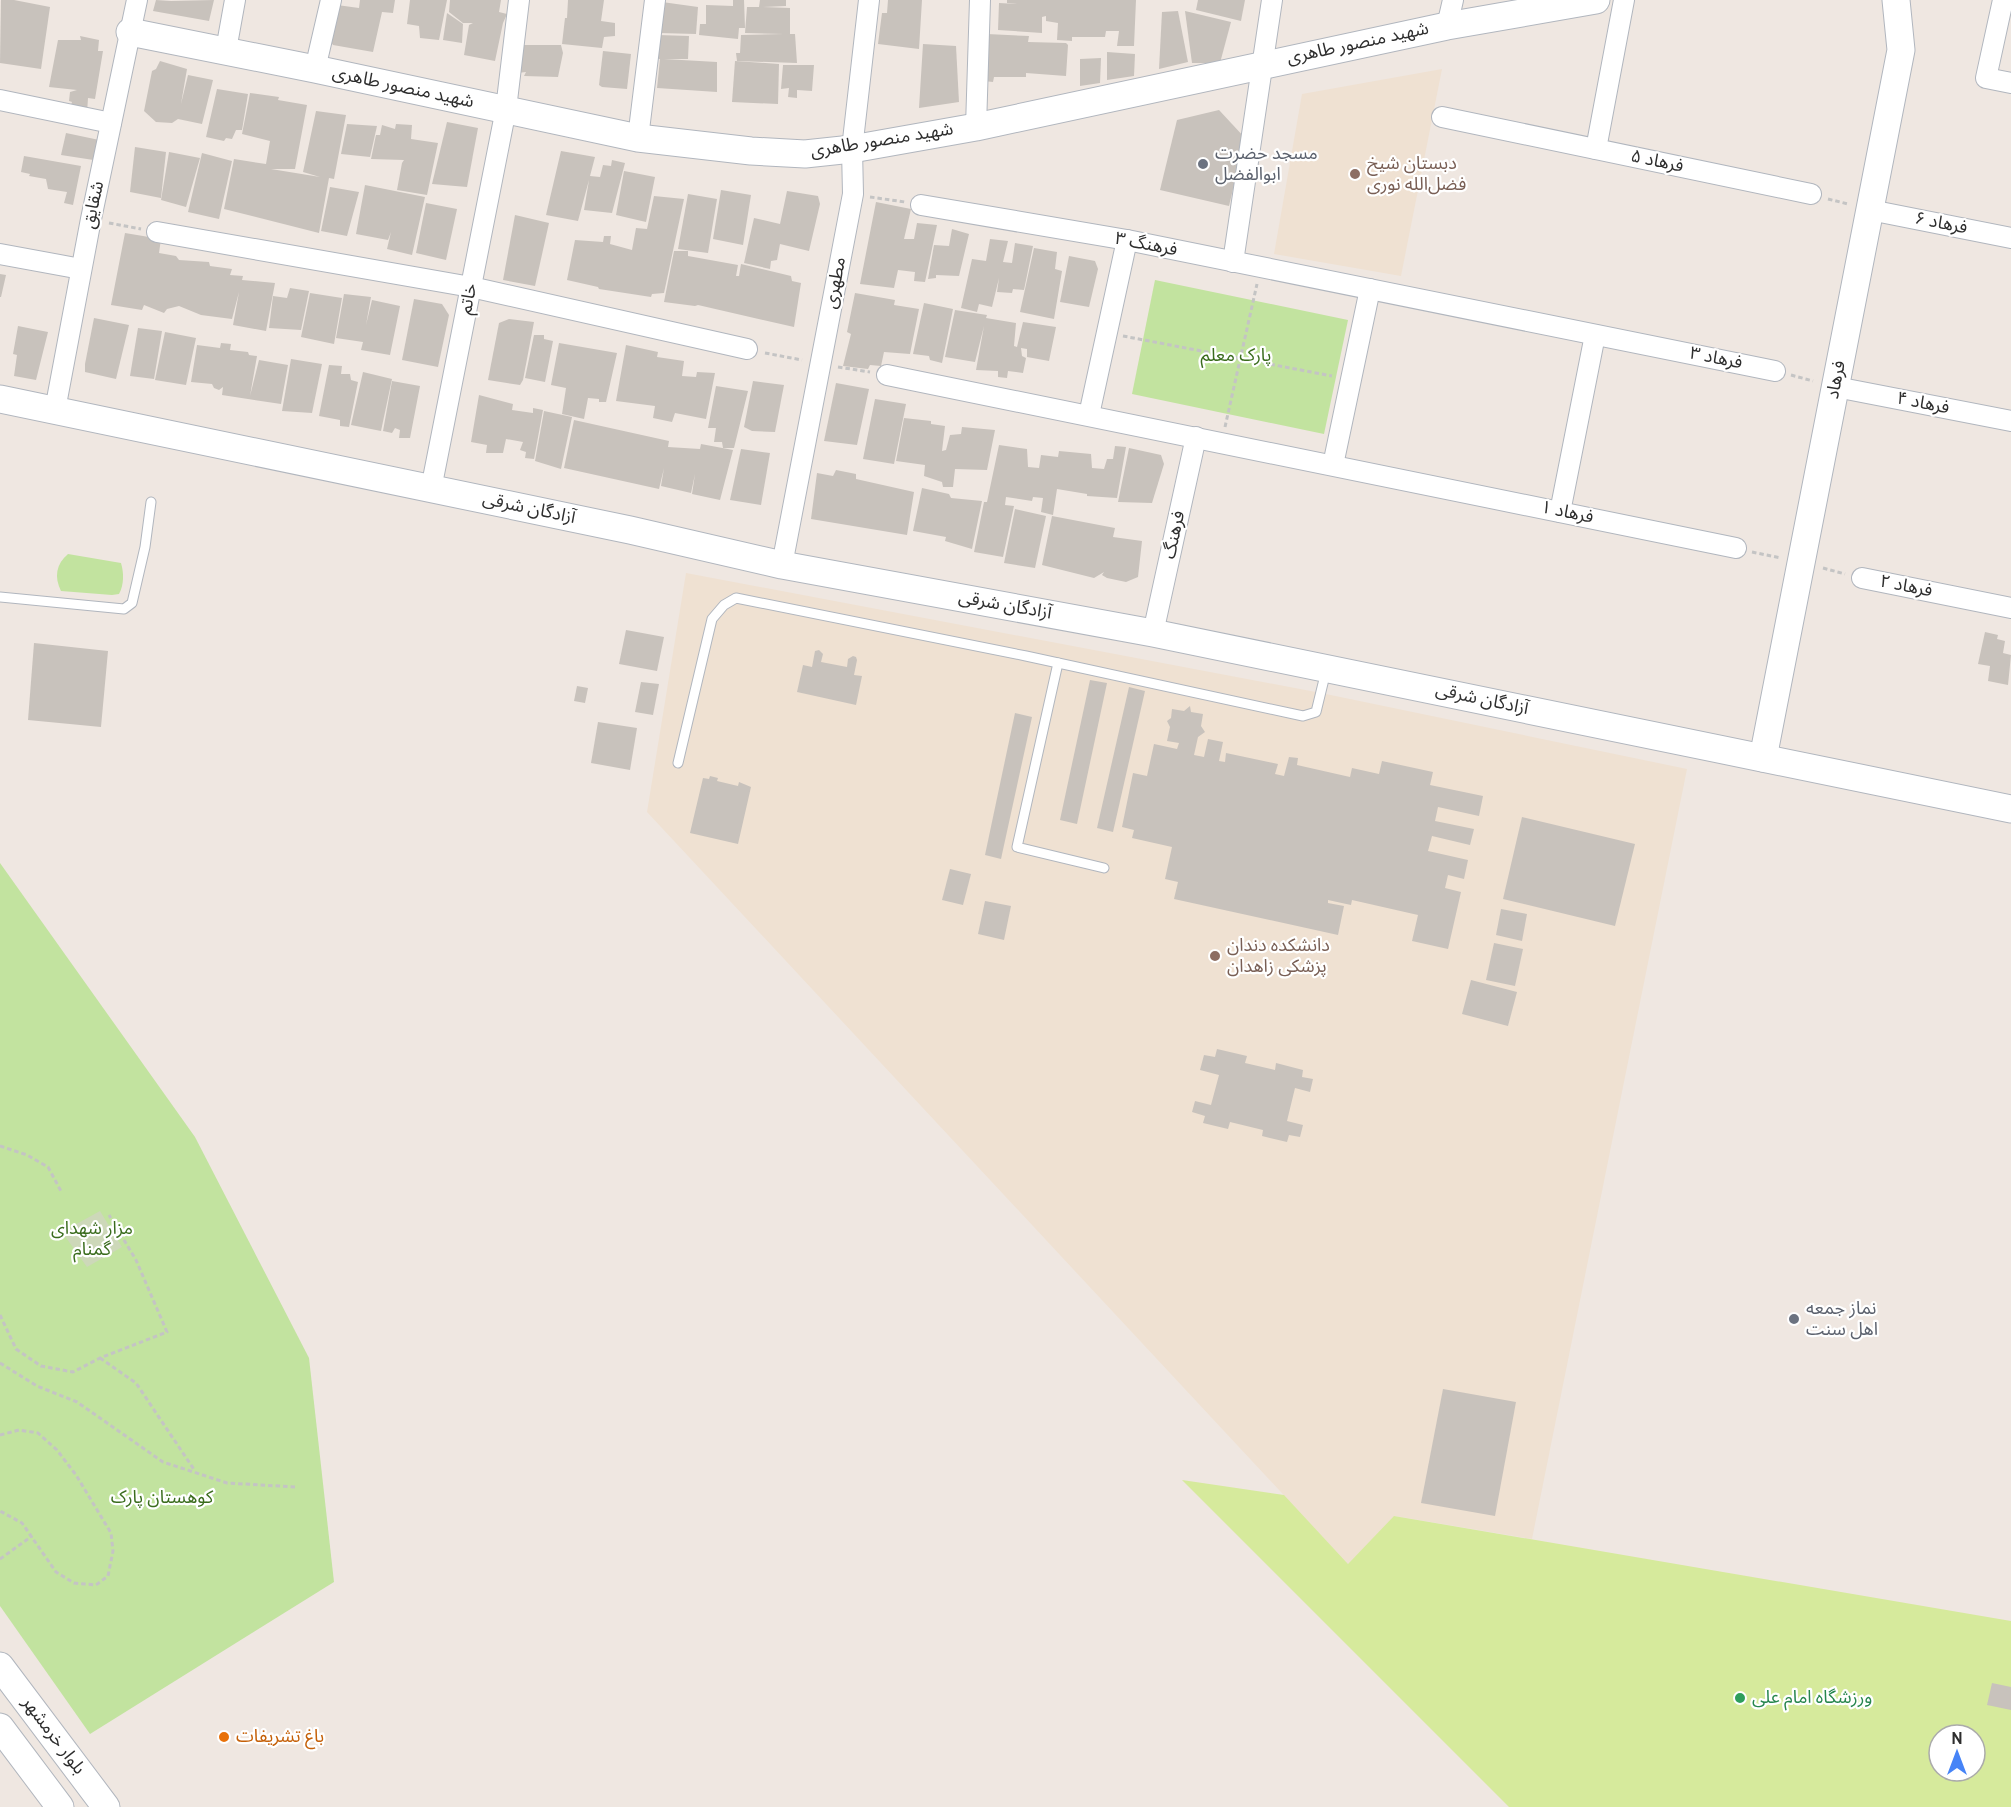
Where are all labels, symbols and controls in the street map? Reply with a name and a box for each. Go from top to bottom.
street label: شهید منصور طاهری [1285,18,1431,70]
street label: شهید منصور طاهری [330,62,476,114]
street label: شهید منصور طاهری [809,118,955,164]
place label: مسجد حضرت ابوالفضل [1215,143,1318,187]
street label: فرهاد ۵ [1629,145,1685,179]
place label: دبستان شیخ فضل‌الله نوری [1367,153,1466,197]
marker: مسجد حضرت ابوالفضل [1196,157,1210,171]
marker: دبستان شیخ فضل‌الله نوری [1348,167,1362,181]
street label: شقایق [78,179,110,231]
street label: فرهاد ۶ [1913,208,1969,240]
street label: فرهنگ ۳ [1113,228,1179,262]
street label: مطهری [820,255,852,311]
street label: خاتم [455,281,483,317]
street label: فرهاد ۳ [1688,343,1744,375]
park label: پارک معلم [1201,345,1271,368]
street label: فرهاد [1822,359,1852,401]
street label: فرهاد ۴ [1895,388,1951,420]
street label: آزادگان شرقی [480,488,578,530]
street label: فرهاد ۱ [1539,496,1595,530]
street label: فرهنگ [1159,509,1191,561]
street label: فرهاد ۲ [1878,571,1934,603]
street label: آزادگان شرقی [956,586,1054,626]
street label: آزادگان شرقی [1433,679,1531,721]
place label: دانشکده دندان پزشکی زاهدان [1227,935,1330,979]
marker: دانشکده دندان پزشکی زاهدان [1208,949,1222,963]
park label: مزار شهدای گمنام [51,1218,133,1263]
place label: نماز جمعه اهل سنت [1806,1298,1878,1342]
marker: نماز جمعه اهل سنت [1787,1312,1801,1326]
park label: کوهستان پارک [111,1487,214,1510]
place label: ورزشگاه امام علی [1752,1687,1872,1711]
marker: ورزشگاه امام علی [1733,1691,1747,1705]
street label: بلوار خرمشهر [16,1692,90,1780]
north arrow [1927,1723,1987,1783]
place label: باغ تشریفات [236,1726,324,1750]
marker: باغ تشریفات [217,1730,231,1744]
text: N [1951,1730,1963,1750]

